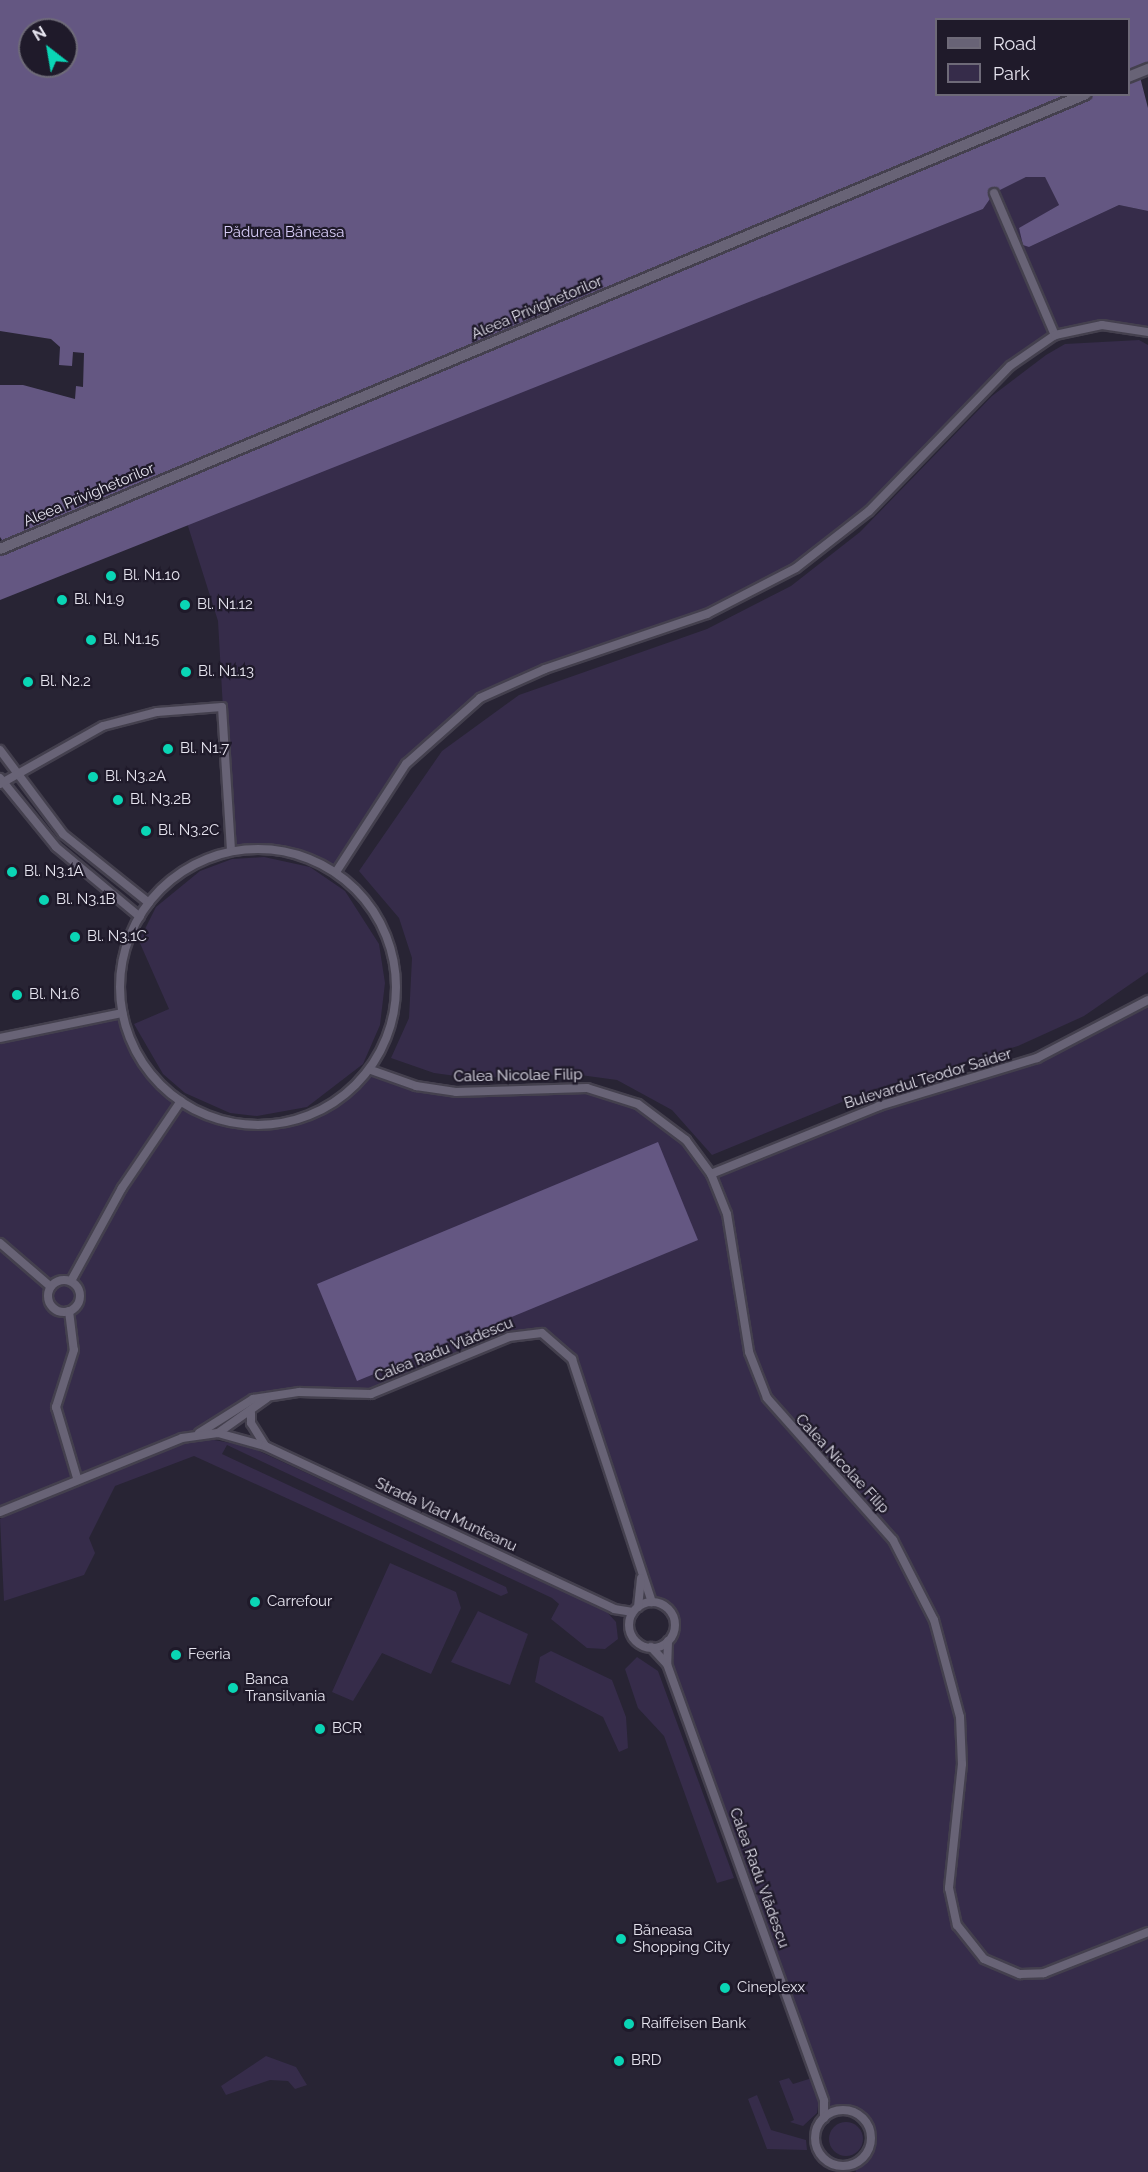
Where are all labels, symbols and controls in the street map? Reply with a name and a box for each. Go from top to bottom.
north arrow [18,18,78,78]
legend [935,18,1130,96]
text: N [29,23,50,45]
text: Road [993,33,1036,54]
text: Park [993,63,1030,84]
park label: Pădurea Băneasa [224,224,344,242]
street label: Aleea Privighetorilor [469,272,605,344]
street label: Aleea Privighetorilor [21,459,157,531]
place label: Bl. N1.10 [123,567,180,585]
marker: Bl. N1.10 [104,569,118,583]
place label: Bl. N1.9 [74,591,124,609]
marker: Bl. N1.9 [55,593,69,607]
place label: Bl. N1.12 [197,596,253,614]
marker: Bl. N1.12 [178,598,192,612]
place label: Bl. N1.15 [103,631,159,649]
marker: Bl. N1.15 [84,633,98,647]
place label: Bl. N1.13 [198,663,254,681]
marker: Bl. N1.13 [179,665,193,679]
place label: Bl. N2.2 [40,673,91,691]
marker: Bl. N2.2 [21,675,35,689]
place label: Bl. N1.7 [180,740,229,758]
marker: Bl. N1.7 [161,742,175,756]
place label: Bl. N3.2A [105,768,166,786]
marker: Bl. N3.2A [86,770,100,784]
place label: Bl. N3.2B [130,791,191,809]
marker: Bl. N3.2B [111,793,125,807]
place label: Bl. N3.2C [158,822,219,840]
marker: Bl. N3.2C [139,824,153,838]
place label: Bl. N3.1A [24,863,84,881]
marker: Bl. N3.1A [5,865,19,879]
place label: Bl. N3.1B [56,891,116,909]
marker: Bl. N3.1B [37,893,51,907]
place label: Bl. N3.1C [87,928,147,946]
marker: Bl. N3.1C [68,930,82,944]
place label: Bl. N1.6 [29,986,80,1004]
marker: Bl. N1.6 [10,988,24,1002]
street label: Bulevardul Teodor Saider [842,1045,1014,1113]
street label: Calea Nicolae Filip [453,1066,583,1086]
street label: Calea Radu Vlădescu [372,1314,516,1386]
street label: Calea Nicolae Filip [791,1411,893,1517]
street label: Strada Vlad Munteanu [372,1474,520,1556]
place label: Carrefour [267,1593,332,1611]
marker: Carrefour [248,1595,262,1609]
place label: Feeria [188,1646,231,1664]
marker: Feeria [169,1648,183,1662]
place label: Banca Transilvania [245,1670,325,1705]
marker: Banca Transilvania [226,1681,240,1695]
place label: BCR [332,1720,362,1738]
marker: BCR [313,1722,327,1736]
street label: Calea Radu Vlădescu [725,1805,793,1951]
place label: Băneasa Shopping City [633,1921,730,1956]
marker: Băneasa Shopping City [614,1932,628,1946]
place label: Cineplexx [737,1979,805,1997]
marker: Cineplexx [718,1981,732,1995]
place label: Raiffeisen Bank [641,2015,746,2033]
marker: Raiffeisen Bank [622,2017,636,2031]
place label: BRD [631,2052,662,2070]
marker: BRD [612,2054,626,2068]

